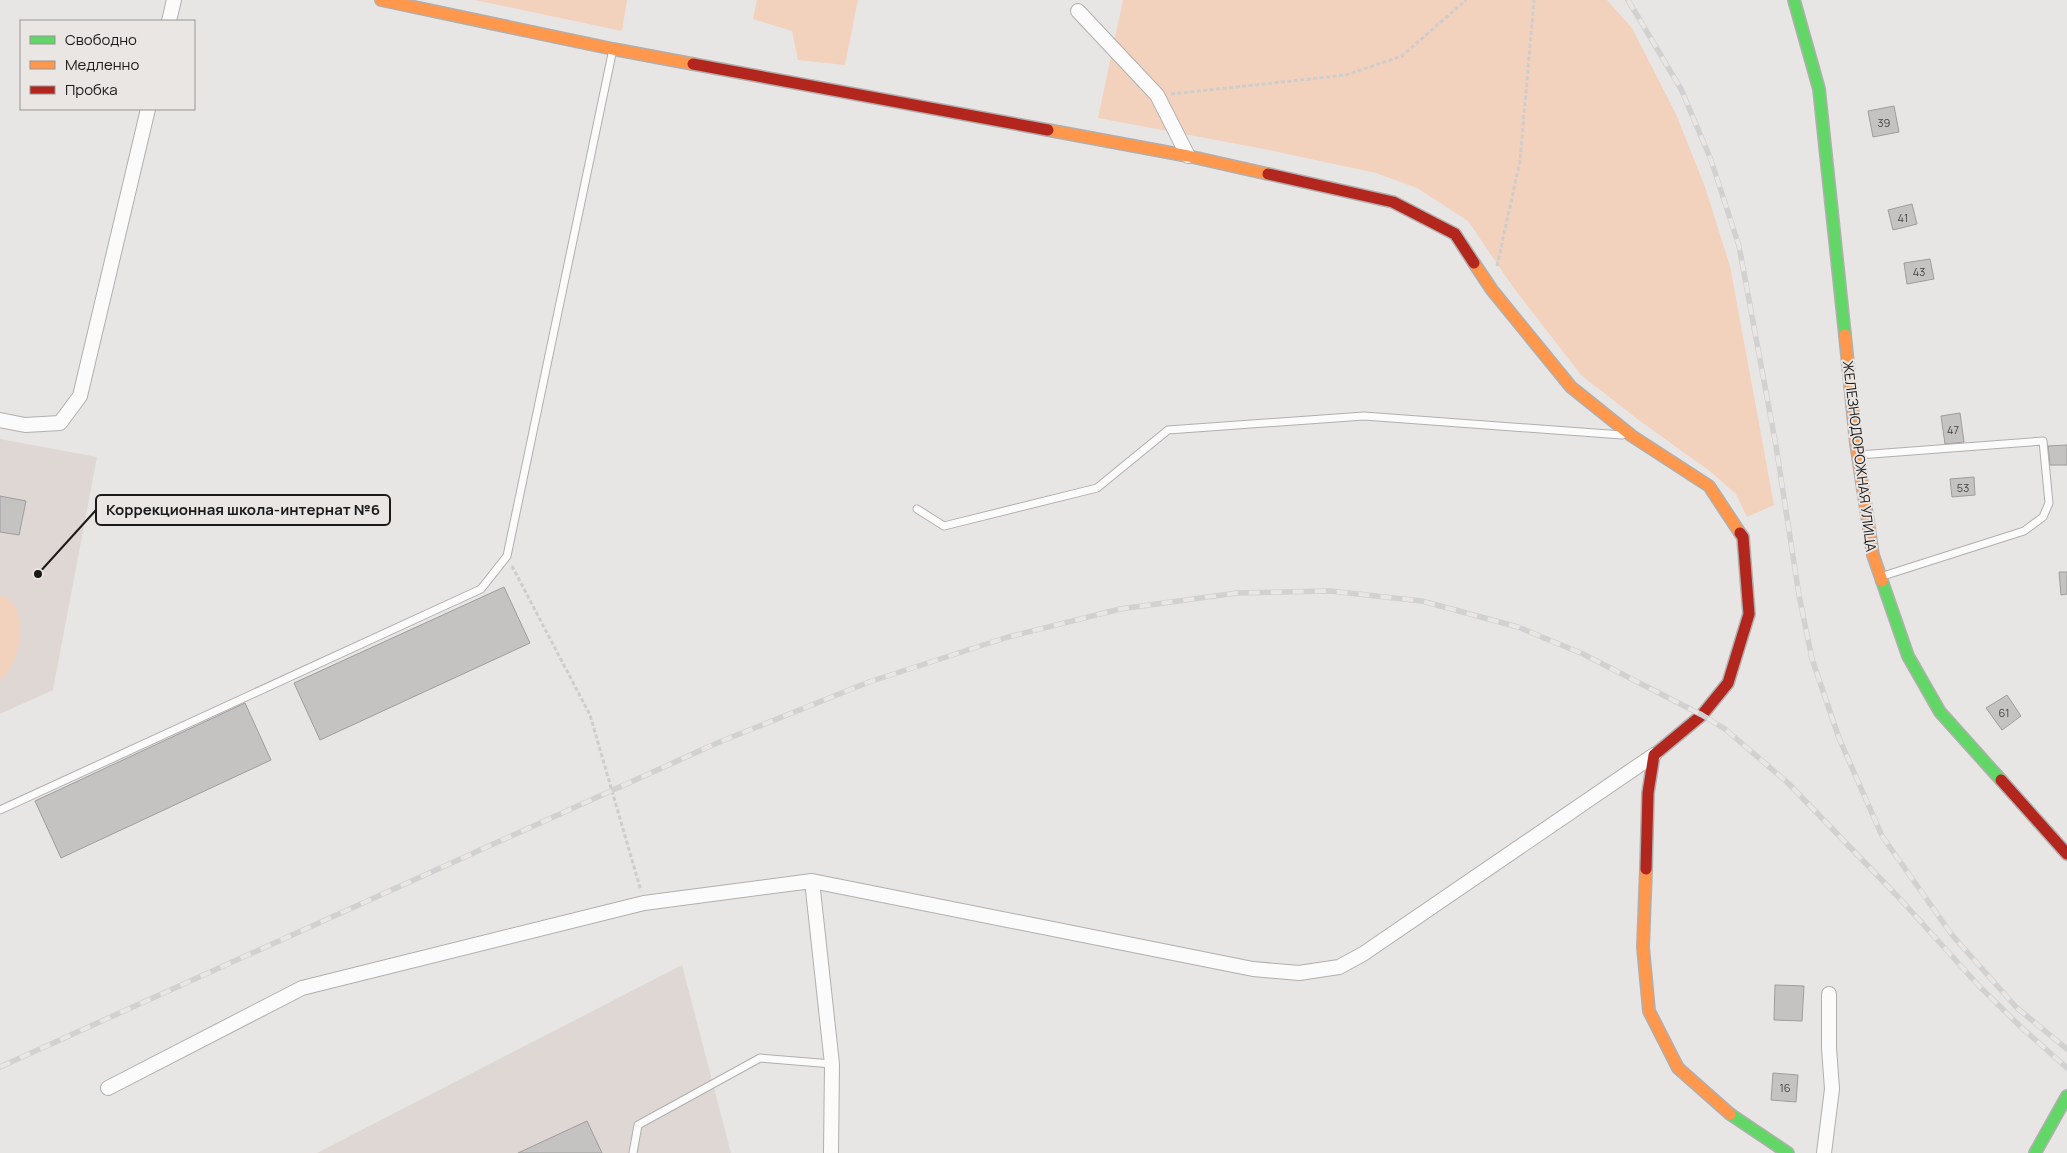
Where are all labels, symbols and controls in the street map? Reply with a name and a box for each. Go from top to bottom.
legend [20,20,195,110]
text: Свободно [65,29,137,50]
text: Медленно [65,54,139,75]
text: Пробка [65,79,118,100]
house number: 39 [1878,115,1891,130]
house number: 41 [1898,210,1908,225]
house number: 43 [1913,264,1925,279]
street label: ЖЕЛЕЗНОДОРОЖНАЯ УЛИЦА [1839,359,1881,553]
house number: 47 [1947,422,1959,437]
house number: 53 [1957,480,1969,495]
callout: Коррекционная школа-интернат №6 [96,495,390,525]
text: Коррекционная школа-интернат №6 [106,499,380,520]
house number: 61 [1999,705,2009,720]
house number: 16 [1779,1080,1791,1095]

